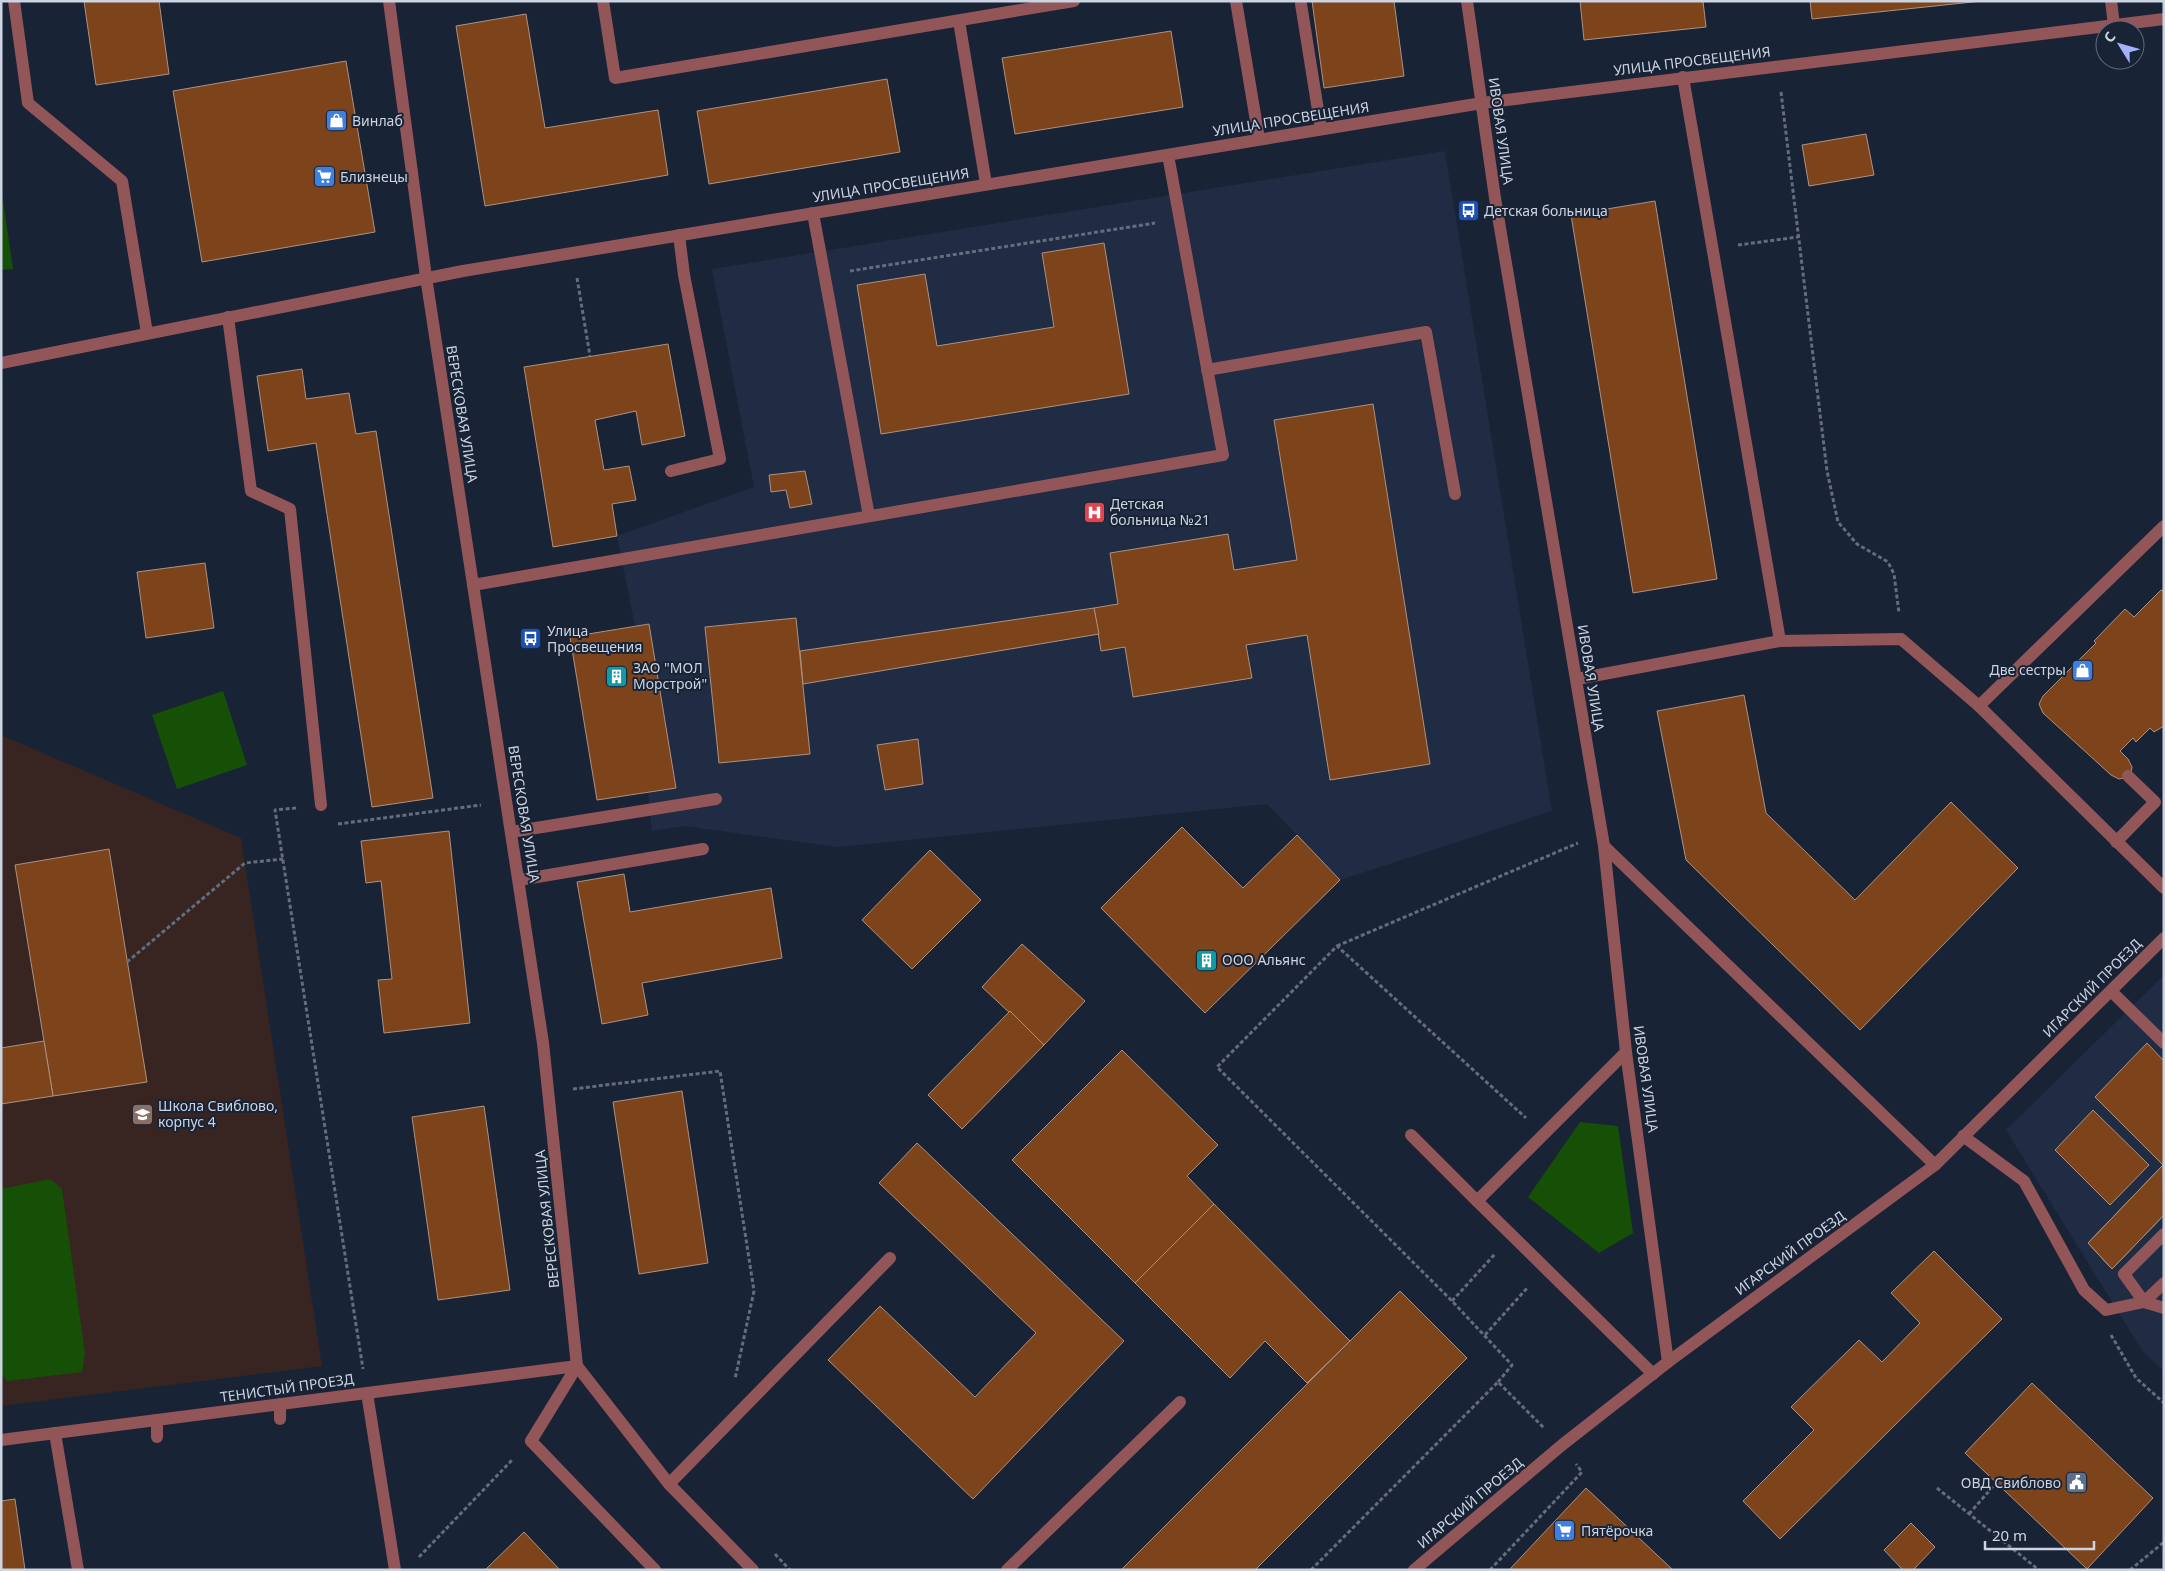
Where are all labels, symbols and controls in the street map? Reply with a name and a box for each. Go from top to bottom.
north arrow [2095,20,2145,70]
text: С [2099,28,2120,46]
street label: УЛИЦА ПРОСВЕЩЕНИЯ [1612,41,1771,80]
street label: ИВОВАЯ УЛИЦА [1485,76,1518,186]
street label: УЛИЦА ПРОСВЕЩЕНИЯ [1211,97,1370,140]
shop icon: Винлаб [324,109,348,133]
place label: Винлаб [352,111,403,130]
street label: УЛИЦА ПРОСВЕЩЕНИЯ [811,163,970,206]
supermarket icon: Близнецы [312,165,336,189]
place label: Близнецы [340,167,408,186]
bus stop icon: Детская больница [1456,199,1480,223]
place label: Детская больница [1484,201,1608,220]
street label: ВЕРЕСКОВАЯ УЛИЦА [442,344,483,484]
place label: Детская больница №21 [1110,494,1210,529]
hospital icon: Детская больница №21 [1082,500,1106,524]
place label: Улица Просвещения [547,621,642,656]
street label: ИВОВАЯ УЛИЦА [1574,623,1609,733]
bus stop icon: Улица Просвещения [519,627,543,651]
place label: ЗАО "МОЛ Морстрой" [633,658,707,693]
shop icon: Две сестры [2070,658,2094,682]
place label: Две сестры [1990,660,2066,679]
building icon: ЗАО "МОЛ Морстрой" [605,664,629,688]
street label: ВЕРЕСКОВАЯ УЛИЦА [504,744,545,884]
street label: ИГАРСКИЙ ПРОЕЗД [2038,934,2146,1041]
building icon: ООО Альянс [1194,948,1218,972]
place label: ООО Альянс [1222,950,1306,969]
street label: ИВОВАЯ УЛИЦА [1630,1024,1663,1134]
place label: Школа Свиблово, корпус 4 [158,1096,278,1131]
school or university icon: Школа Свиблово, корпус 4 [130,1102,154,1126]
street label: ВЕРЕСКОВАЯ УЛИЦА [530,1149,563,1289]
street label: ИГАРСКИЙ ПРОЕЗД [1731,1206,1849,1299]
street label: ТЕНИСТЫЙ ПРОЕЗД [219,1369,356,1406]
street label: ИГАРСКИЙ ПРОЕЗД [1413,1452,1527,1552]
public building icon: ОВД Свиблово [2065,1471,2089,1495]
place label: ОВД Свиблово [1961,1473,2061,1492]
scale bar [1985,1518,2094,1550]
supermarket icon: Пятёрочка [1553,1519,1577,1543]
place label: Пятёрочка [1581,1521,1653,1540]
text: 20 m [1992,1525,2027,1545]

